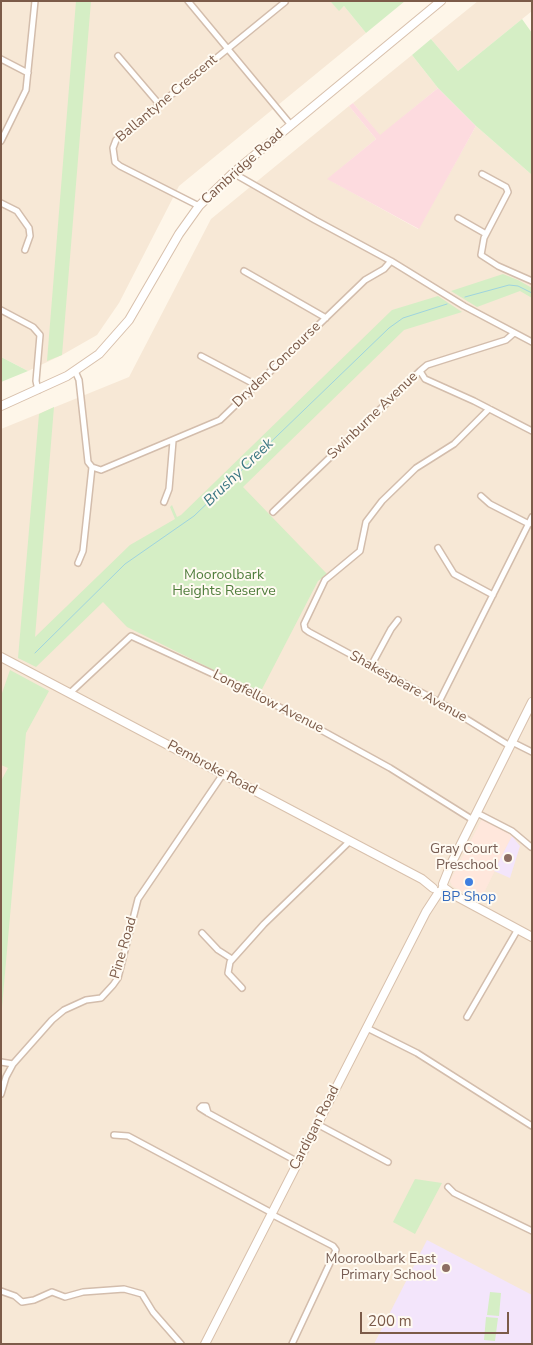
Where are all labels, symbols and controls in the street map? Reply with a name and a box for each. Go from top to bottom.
street label: Ballantyne Crescent [113,52,221,146]
street label: Cambridge Road [198,126,288,208]
street label: Dryden Concourse [229,319,325,411]
street label: Swinburne Avenue [324,369,422,463]
water label: Brushy Creek [200,435,278,511]
park label: Mooroolbark Heights Reserve [172,568,276,600]
street label: Shakespeare Avenue [346,648,470,726]
street label: Longfellow Avenue [210,667,326,737]
street label: Pembroke Road [164,737,260,799]
place label: Gray Court Preschool [430,842,498,874]
marker: Gray Court Preschool [502,852,514,864]
marker: BP Shop [463,876,475,888]
place label: BP Shop [442,890,496,906]
street label: Pine Road [107,915,141,981]
street label: Cardigan Road [286,1083,344,1173]
place label: Mooroolbark East Primary School [326,1252,436,1284]
marker: Mooroolbark East Primary School [440,1262,452,1274]
scale bar [363,1302,512,1334]
text: 200 m [368,1311,412,1331]

